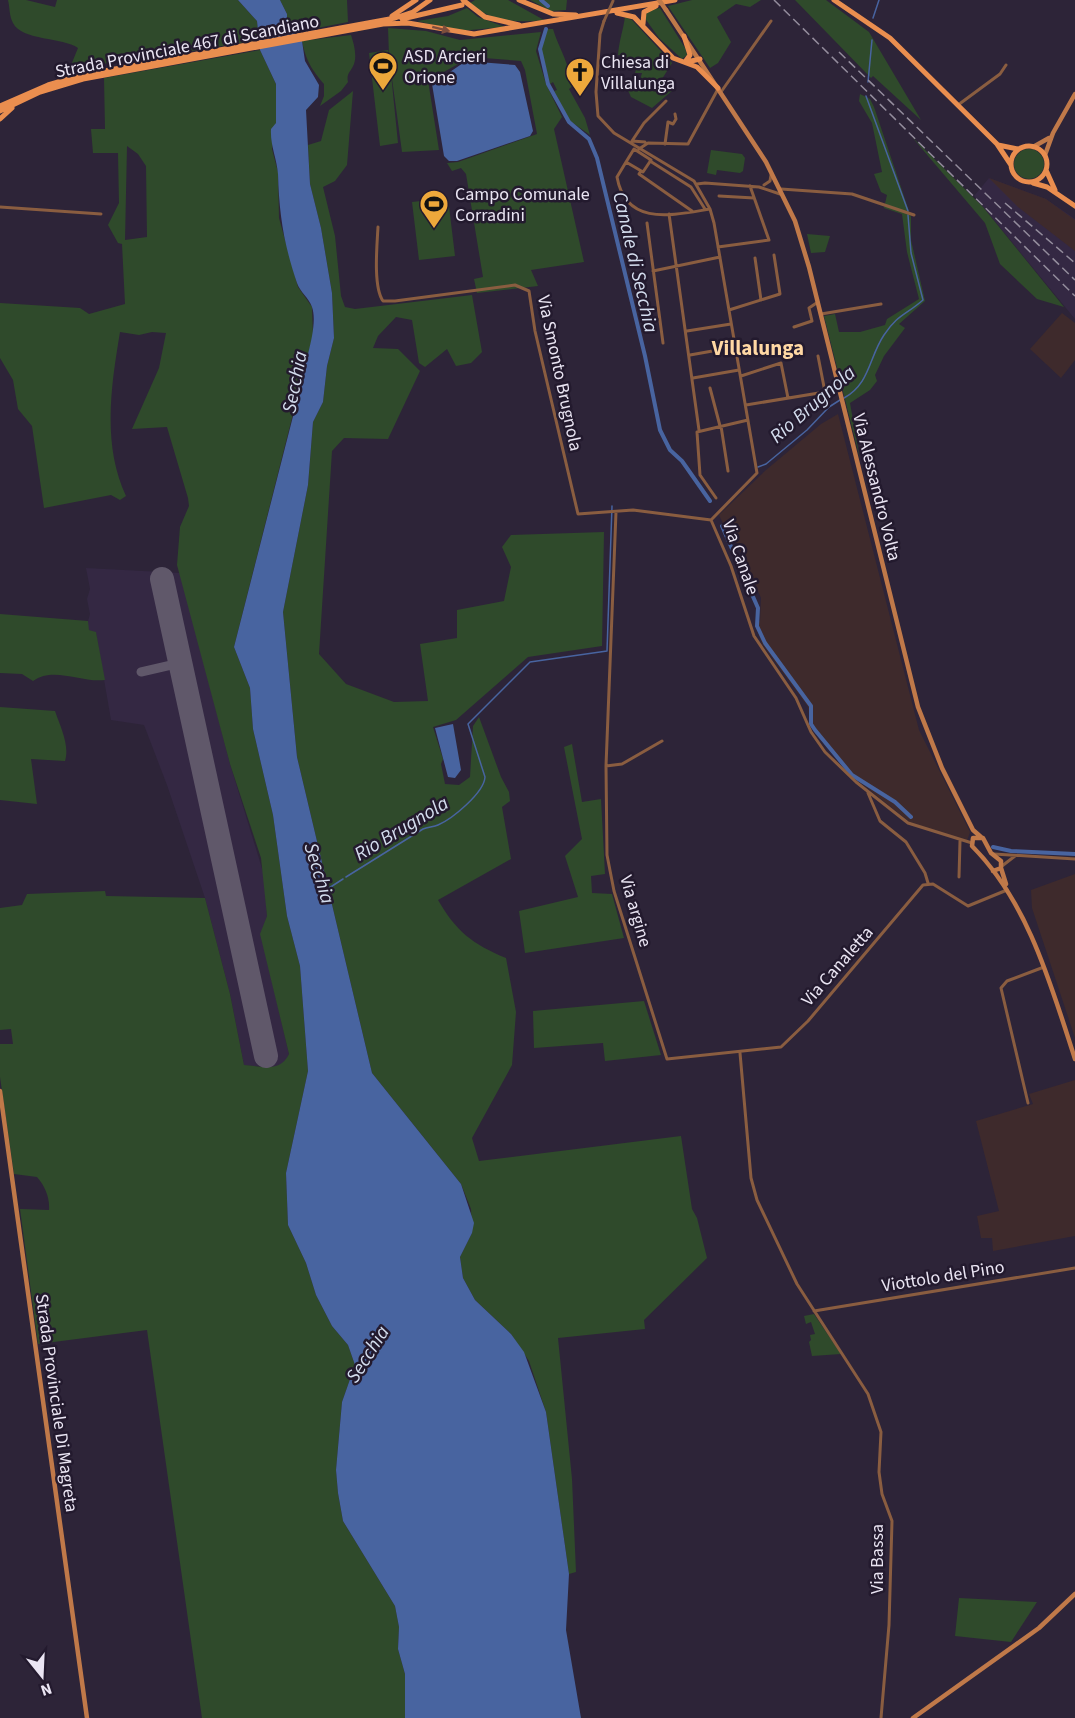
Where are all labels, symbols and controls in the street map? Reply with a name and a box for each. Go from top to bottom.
street label: Strada Provinciale 467 di Scandiano [53,9,321,84]
one-way arrow [431,25,450,35]
place label: ASD Arcieri Orione [404,44,486,90]
sports icon: ASD Arcieri Orione [367,50,399,92]
place label: Chiesa di Villalunga [601,50,675,96]
church icon: Chiesa di Villalunga [564,56,596,98]
place label: Campo Comunale Corradini [455,182,590,228]
sports icon: Campo Comunale Corradini [418,188,450,230]
water label: Canale di Secchia [605,189,665,336]
street label: Via Smonto Brugnola [531,293,588,453]
district label: Villalunga [711,333,804,363]
water label: Secchia [275,348,315,416]
water label: Rio Brugnola [764,359,862,450]
street label: Via Alessandro Volta [846,411,907,564]
street label: Via Canale [716,516,765,598]
water label: Rio Brugnola [349,789,454,868]
water label: Secchia [296,839,342,908]
street label: Via argine [613,872,658,950]
street label: Via Canaletta [796,921,879,1012]
street label: Viottolo del Pino [880,1254,1006,1299]
street label: Strada Provinciale Di Magreta [29,1292,84,1514]
water label: Secchia [339,1320,397,1389]
street label: Via Bassa [865,1524,890,1594]
north arrow [12,1646,72,1706]
text: N [38,1677,55,1701]

